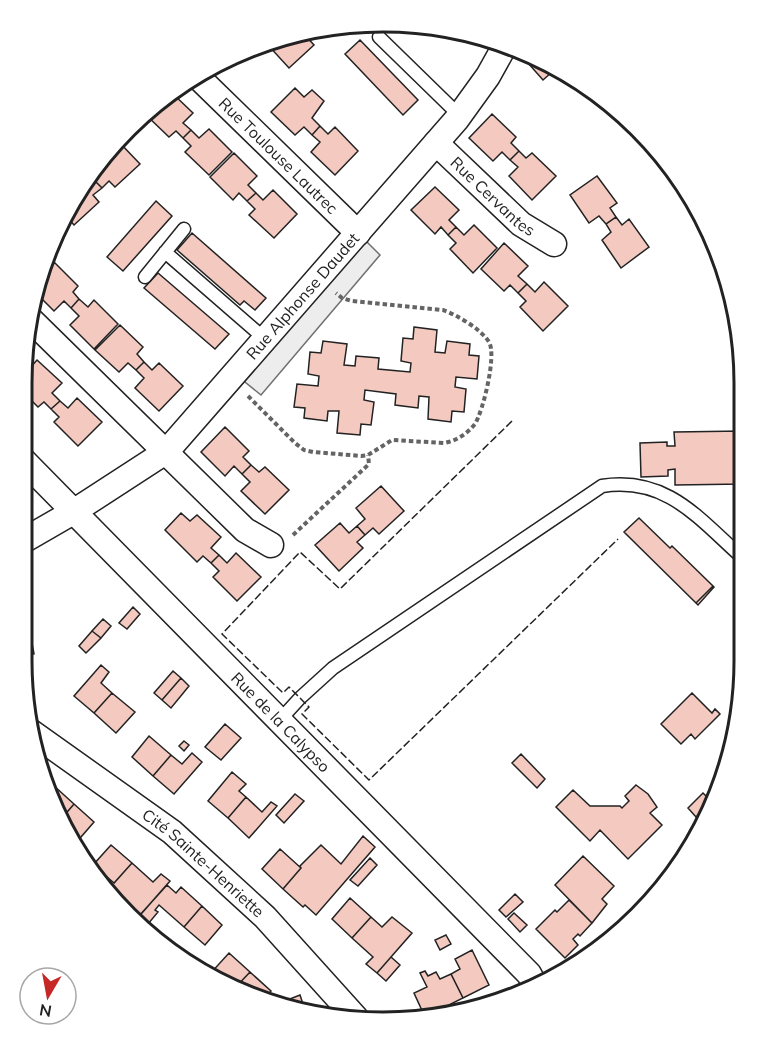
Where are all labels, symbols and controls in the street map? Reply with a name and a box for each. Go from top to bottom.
street label: Rue Toulouse Lautrec [215,93,342,218]
street label: Rue Cervantes [446,152,539,240]
street label: Rue Alphonse Daudet [242,228,363,363]
street label: Rue de la Calypso [227,668,335,776]
street label: Cité Sainte-Henriette [138,804,268,921]
north arrow [18,966,78,1026]
text: N [38,1000,53,1022]

